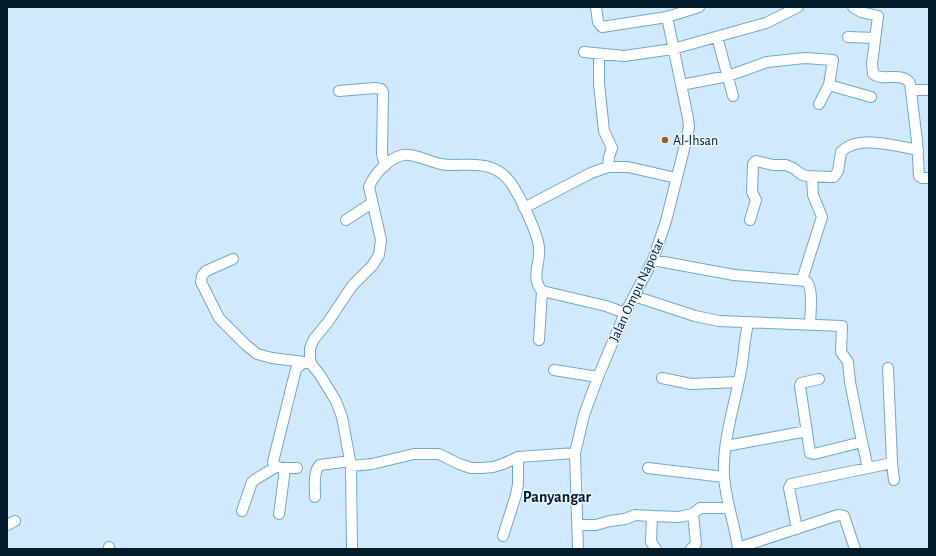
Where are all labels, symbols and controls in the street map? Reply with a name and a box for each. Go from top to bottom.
place label: Al-Ihsan [673,134,718,148]
marker: Al-Ihsan [660,135,670,145]
street label: Jalan Ompu Napotar [607,236,667,344]
district label: Panyangar [523,489,592,506]

